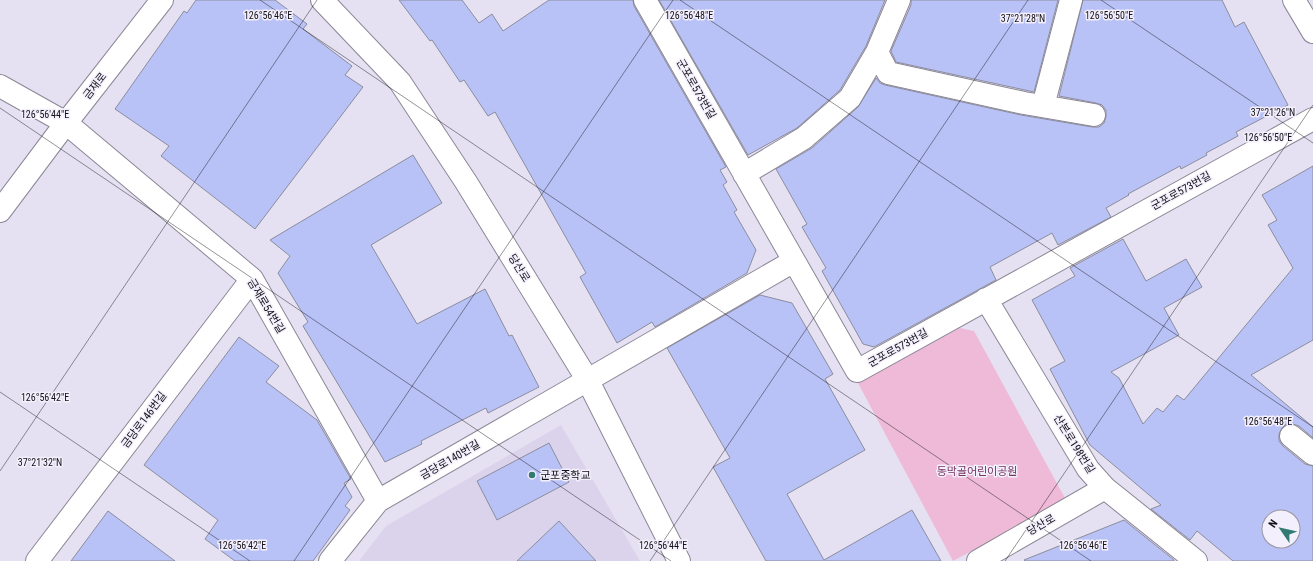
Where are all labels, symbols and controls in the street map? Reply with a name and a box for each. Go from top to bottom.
text: 126°56'46"E [244,10,292,21]
text: 126°56'48"E [665,10,713,21]
text: 126°56'50"E [1085,10,1133,21]
text: 37°21'28"N [1001,13,1045,24]
street label: 군포로573번길 [674,57,718,121]
street label: 금재로 [81,70,109,102]
text: 37°21'26"N [1251,107,1295,118]
text: 126°56'44"E [21,109,69,120]
text: 126°56'50"E [1244,132,1292,143]
street label: 군포로573번길 [1149,169,1213,213]
street label: 당산로 [505,252,533,284]
street label: 금재로54번길 [245,276,287,336]
street label: 군포로573번길 [866,326,930,370]
street label: 금당로146번길 [119,389,169,451]
text: 126°56'42"E [21,392,69,403]
street label: 산본로198번길 [1051,412,1097,476]
text: 126°56'48"E [1244,416,1292,427]
street label: 금당로140번길 [418,438,482,482]
text: 37°21'32"N [18,457,62,468]
park label: 동막골어린이공원 [937,465,1017,478]
place label: 군포중학교 [540,469,591,482]
marker: 군포중학교 [527,470,537,480]
north arrow [1261,509,1301,549]
street label: 당산로 [1025,512,1057,538]
text: N [1266,517,1281,530]
text: 126°56'42"E [218,540,266,551]
text: 126°56'44"E [639,540,687,551]
text: 126°56'46"E [1059,540,1107,551]

